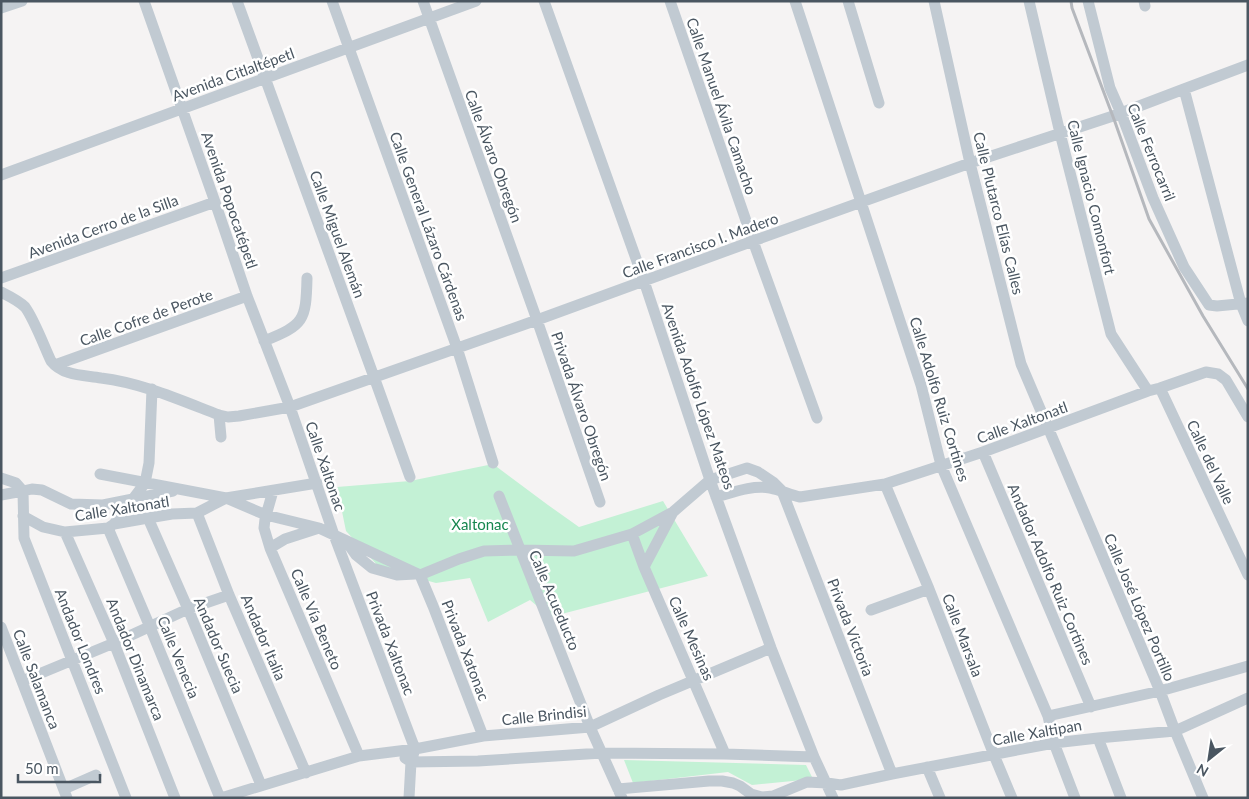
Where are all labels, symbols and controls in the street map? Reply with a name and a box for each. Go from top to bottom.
street label: Calle Manuel Ávila Camacho [683,15,761,197]
street label: Avenida Citlaltépetl [169,44,297,104]
street label: Calle Álvaro Obregón [462,87,526,225]
street label: Calle Ferrocarril [1124,100,1180,204]
street label: Calle Ignacio Comonfort [1064,118,1120,277]
street label: Avenida Popocatépetl [198,129,262,271]
street label: Calle General Lázaro Cárdenas [386,129,472,323]
street label: Calle Plutarco Elías Calles [970,130,1028,296]
street label: Calle Miguel Alemán [307,168,369,300]
street label: Avenida Cerro de la Silla [25,190,181,262]
street label: Calle Francisco I. Madero [620,208,780,282]
street label: Calle Cofre de Perote [77,285,215,349]
street label: Avenida Adolfo López Mateos [659,300,739,492]
street label: Calle Adolfo Ruiz Cortines [906,315,974,483]
street label: Privada Álvaro Obregón [548,329,616,483]
street label: Calle Xaltonatl [974,397,1070,447]
street label: Calle del Valle [1184,417,1238,507]
street label: Calle Xaltonac [302,419,350,513]
street label: Andador Adolfo Ruiz Cortines [1005,481,1097,667]
street label: Calle Xaltonatl [73,492,171,524]
park label: Xaltonac [451,515,509,533]
street label: Calle José López Portillo [1101,530,1179,684]
street label: Calle Acueducto [526,547,584,653]
street label: Calle Vía Beneto [288,566,346,672]
street label: Privada Victoria [824,576,878,678]
street label: Andador Londres [52,586,110,696]
street label: Privada Xaltonac [363,588,419,698]
street label: Andador Italia [238,591,290,683]
street label: Calle Marsala [939,591,987,679]
street label: Calle Mesinas [665,593,719,683]
street label: Andador Suecia [191,594,247,696]
street label: Andador Dinamarca [103,595,169,723]
street label: Privada Xatonac [439,597,493,703]
street label: Calle Venecia [154,613,204,701]
street label: Calle Salamanca [10,626,64,732]
street label: Calle Brindisi [501,702,587,728]
street label: Calle Xaltipan [991,715,1083,749]
north arrow [1184,734,1234,784]
scale bar [18,752,100,784]
text: 50 m [25,759,59,777]
text: N [1193,761,1211,781]

